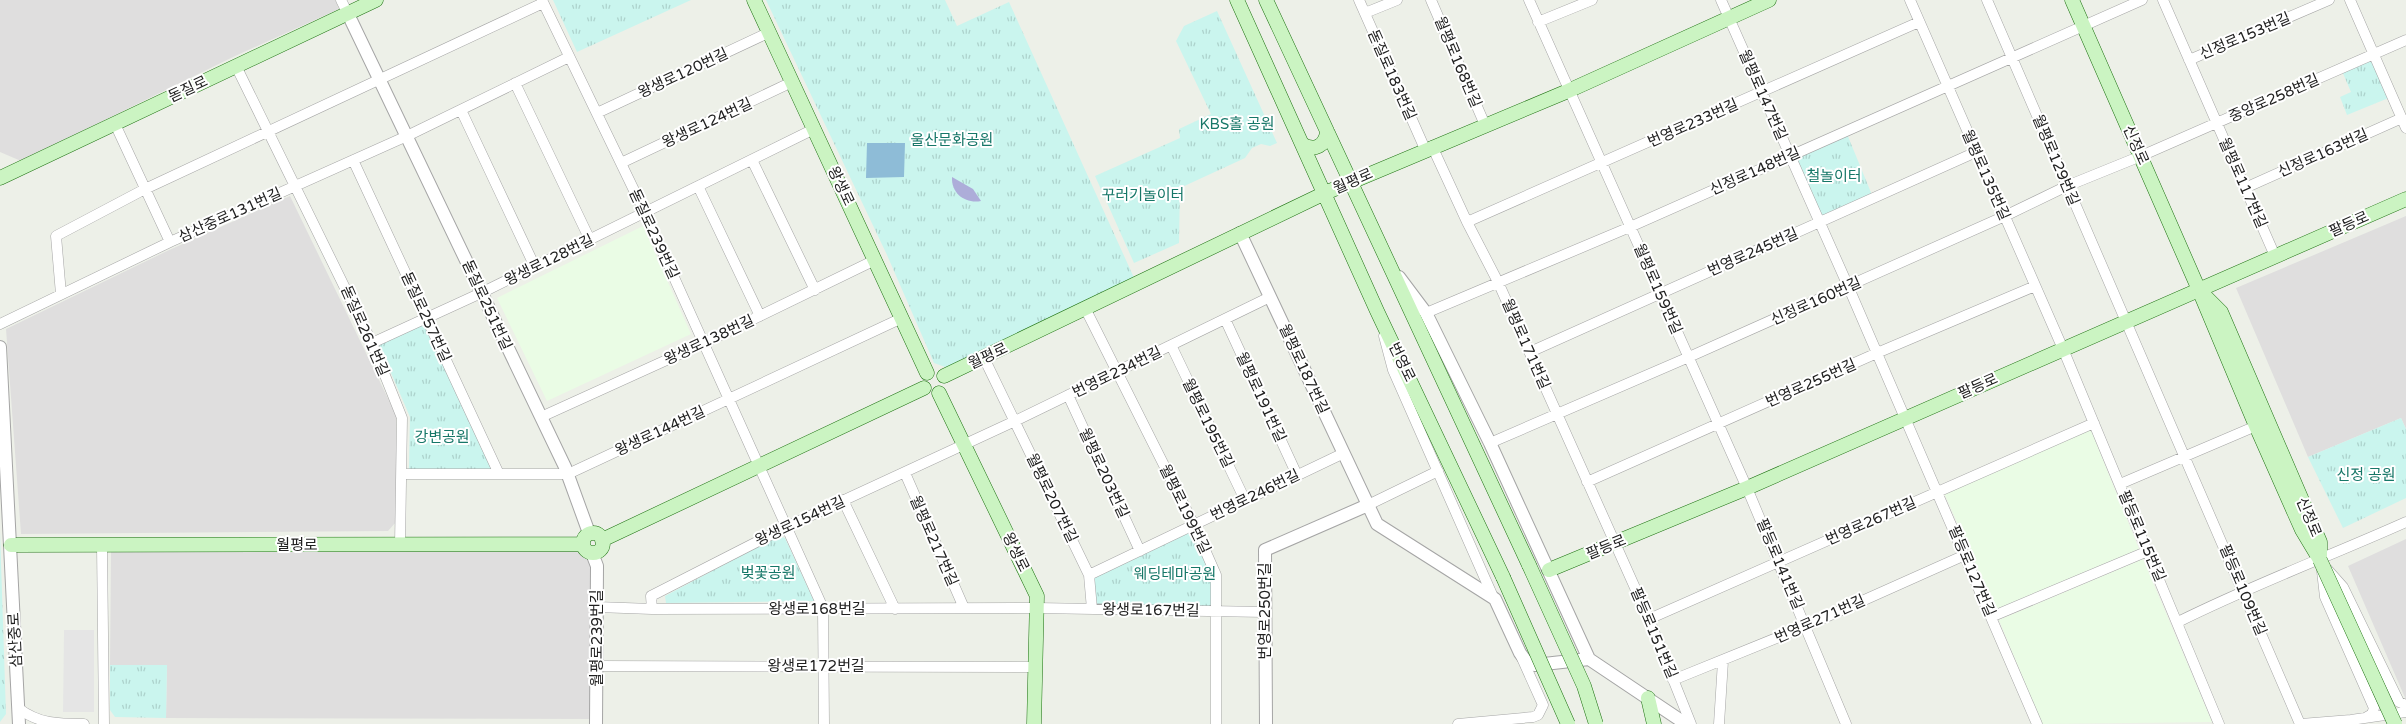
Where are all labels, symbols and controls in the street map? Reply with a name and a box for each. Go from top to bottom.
street label: 신정로153번길 [2197,9,2293,63]
street label: 월평로168번길 [1431,14,1485,110]
street label: 돋질로183번길 [1364,27,1420,123]
street label: 왕생로120번길 [635,44,731,102]
street label: 월평로147번길 [1735,47,1791,143]
street label: 중앙로258번길 [2226,70,2322,126]
street label: 돋질로 [165,72,211,106]
street label: 왕생로124번길 [659,94,755,152]
street label: 번영로233번길 [1645,95,1741,151]
street label: 월평로129번길 [2029,112,2083,208]
park label: KBS홀 공원 [1200,115,1275,133]
street label: 신정로 [2119,122,2153,168]
street label: 신정로163번길 [2275,125,2371,181]
street label: 월평로135번길 [1958,127,2014,223]
park label: 울산문화공원 [911,131,993,149]
street label: 월평로117번길 [2215,135,2271,231]
street label: 신정로148번길 [1707,143,1803,199]
street label: 왕생로 [824,163,858,209]
street label: 월평로 [1330,164,1376,198]
park label: 철놀이터 [1806,167,1862,185]
street label: 삼산중로131번길 [176,184,284,246]
street label: 돋질로239번길 [625,186,683,282]
park label: 꾸러기놀이터 [1102,186,1184,204]
street label: 팔등로 [2326,207,2372,241]
street label: 번영로245번길 [1705,224,1801,280]
street label: 왕생로128번길 [501,231,597,289]
street label: 월평로159번길 [1630,241,1686,337]
street label: 돋질로251번길 [458,257,516,353]
street label: 돋질로257번길 [397,269,455,365]
street label: 신정로160번길 [1768,273,1864,329]
street label: 돋질로261번길 [337,283,393,379]
street label: 월평로171번길 [1498,296,1554,392]
street label: 왕생로138번길 [661,311,757,369]
street label: 월평로187번길 [1275,321,1333,417]
street label: 월평로 [965,339,1011,373]
street label: 번영로 [1385,339,1419,385]
street label: 번영로234번길 [1069,343,1165,401]
street label: 월평로191번길 [1232,349,1290,445]
street label: 번영로255번길 [1763,355,1859,411]
street label: 팔등로 [1955,369,2001,403]
street label: 월평로195번길 [1179,375,1237,471]
street label: 왕생로144번길 [612,402,708,460]
street label: 월평로203번길 [1075,425,1133,521]
park label: 강변공원 [414,428,470,446]
street label: 월평로207번길 [1023,450,1081,546]
street label: 월평로199번길 [1156,461,1214,557]
street label: 번영로246번길 [1207,466,1303,524]
park label: 신정 공원 [2336,466,2396,484]
street label: 팔등로115번길 [2115,488,2169,584]
street label: 왕생로154번길 [752,492,848,550]
street label: 월평로217번길 [906,493,962,589]
street label: 번영로267번길 [1823,493,1919,549]
street label: 신정로 [2293,494,2325,540]
street label: 팔등로141번길 [1753,516,1807,612]
street label: 팔등로127번길 [1945,523,1999,619]
street label: 왕생로 [999,529,1033,575]
street label: 팔등로 [1583,531,1629,563]
street label: 월평로 [276,536,318,554]
street label: 팔등로109번길 [2216,542,2270,638]
street label: 번영로250번길 [1256,562,1274,660]
park label: 벚꽃공원 [740,564,796,582]
park label: 웨딩테마공원 [1134,565,1216,583]
street label: 팔등로151번길 [1627,585,1681,681]
street label: 월평로239번길 [588,589,606,687]
street label: 번영로271번길 [1772,591,1868,647]
street label: 왕생로168번길 [768,600,866,618]
street label: 왕생로167번길 [1102,600,1200,620]
street label: 삼산중로 [5,612,25,668]
street label: 왕생로172번길 [767,657,865,675]

